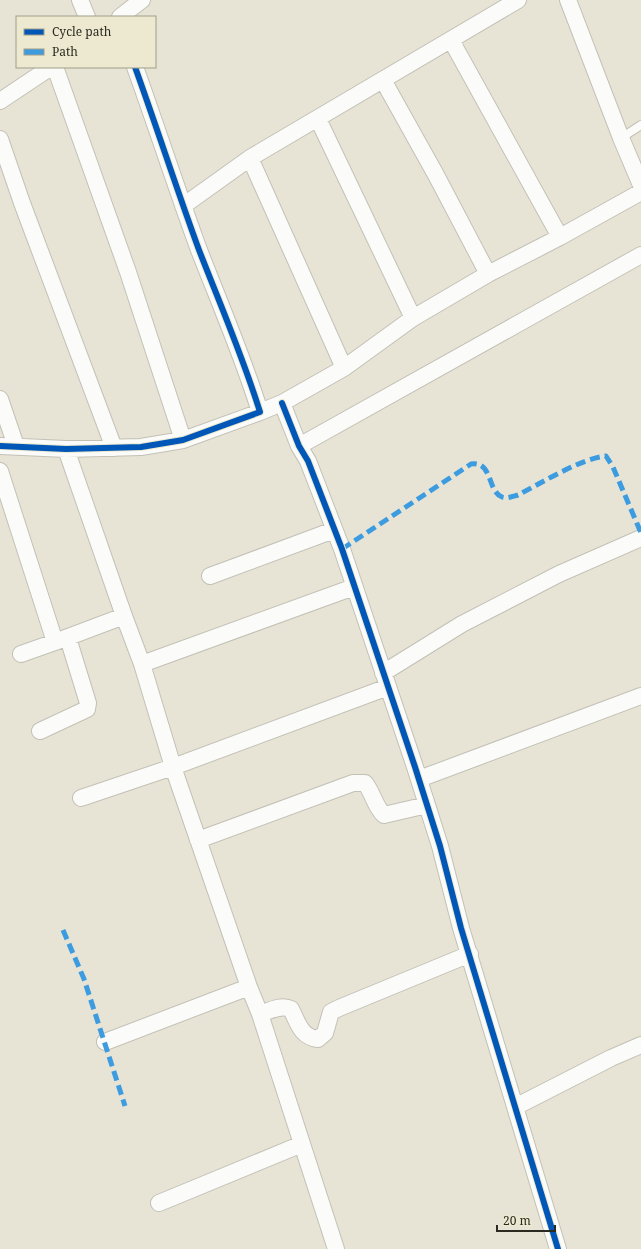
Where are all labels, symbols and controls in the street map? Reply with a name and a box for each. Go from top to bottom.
legend [16,16,156,68]
text: Cycle path [52,23,112,40]
text: Path [52,43,78,60]
scale bar [497,1207,555,1233]
text: 20 m [503,1212,531,1229]

